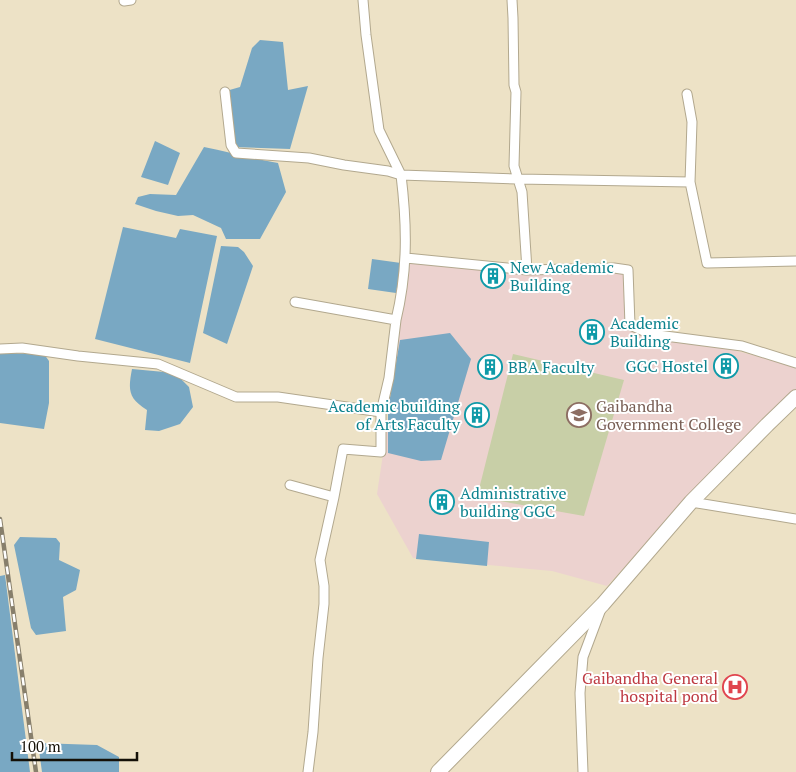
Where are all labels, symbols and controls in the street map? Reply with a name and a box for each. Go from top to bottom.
place label: New Academic Building [510,256,614,296]
building icon: New Academic Building [480,263,506,289]
place label: Academic Building [610,312,679,352]
building icon: Academic Building [579,319,605,345]
building icon: GGC Hostel [713,353,739,379]
building icon: BBA Faculty [477,354,503,380]
place label: GGC Hostel [626,355,708,377]
place label: BBA Faculty [508,356,595,378]
place label: Academic building of Arts Faculty [328,395,461,435]
place label: Gaibandha Government College [596,395,741,435]
building icon: Academic building of Arts Faculty [464,402,490,428]
school or university icon: Gaibandha Government College [566,402,592,428]
place label: Administrative building GGC [460,482,566,522]
building icon: Administrative building GGC [429,489,455,515]
place label: Gaibandha General hospital pond [582,667,718,707]
hospital icon: Gaibandha General hospital pond [722,674,748,700]
scale bar [12,730,138,762]
text: 100 m [20,736,61,756]

